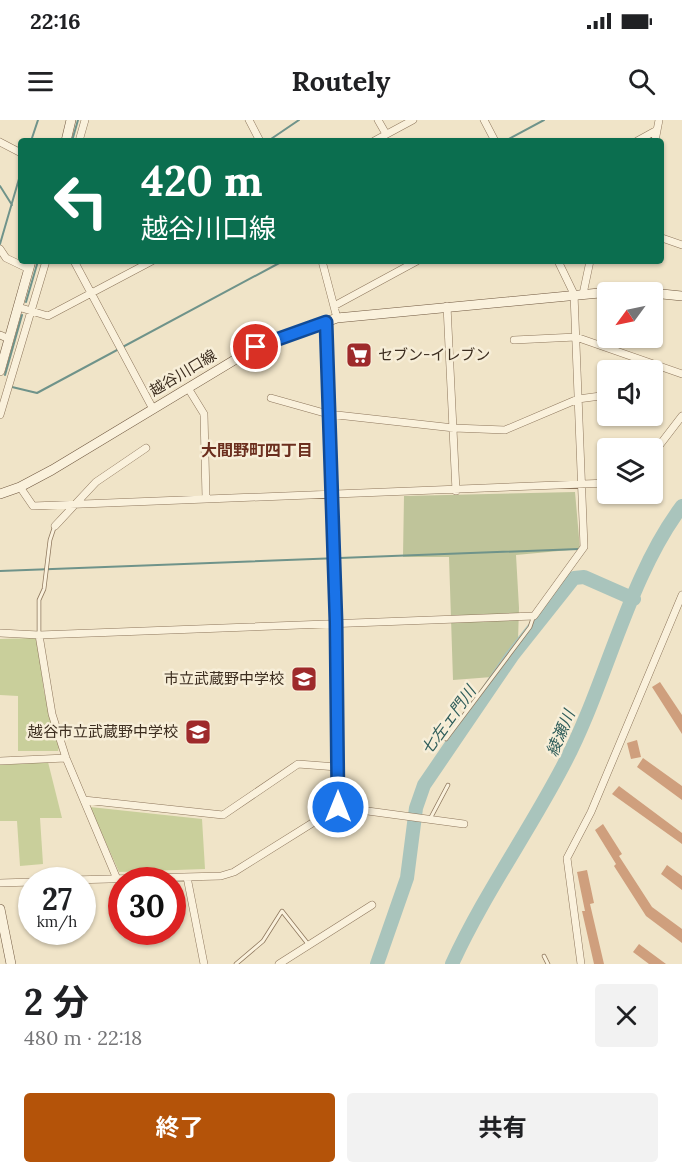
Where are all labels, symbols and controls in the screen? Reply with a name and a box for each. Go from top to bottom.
text: 22:16 [30,7,81,35]
text: Routely [292,64,390,98]
icon: menu [24,65,57,98]
icon: search [625,65,658,98]
text: 420 m [141,154,263,208]
icon: left [42,162,120,240]
text: 越谷川口線 [141,211,276,245]
north arrow [597,282,663,348]
map controls [597,282,663,504]
pin [230,321,281,372]
icon: arrive [239,330,272,363]
supermarket icon: セブン-イレブン [344,340,374,370]
street label: 越谷川口線 [145,345,220,401]
place label: セブン-イレブン [378,345,490,364]
button: sound [597,360,663,426]
button: layers [597,438,663,504]
district label: 大間野町四丁目 [201,440,313,460]
school or university icon: 市立武蔵野中学校 [289,664,319,694]
place label: 市立武蔵野中学校 [164,669,284,688]
water label: 七左ェ門川 [416,680,481,758]
water label: 綾瀬川 [541,705,579,759]
school or university icon: 越谷市立武蔵野中学校 [183,717,213,747]
place label: 越谷市立武蔵野中学校 [27,722,178,741]
position arrow [306,775,370,839]
speed limit sign: 30 [108,867,186,945]
text: 27 [42,880,72,918]
text: km/h [37,912,77,931]
text: 2 分 [24,979,89,1025]
button: close [595,984,658,1047]
text: 480 m · 22:18 [24,1025,142,1050]
button: 終了 [24,1093,335,1162]
button: 共有 [347,1093,658,1162]

